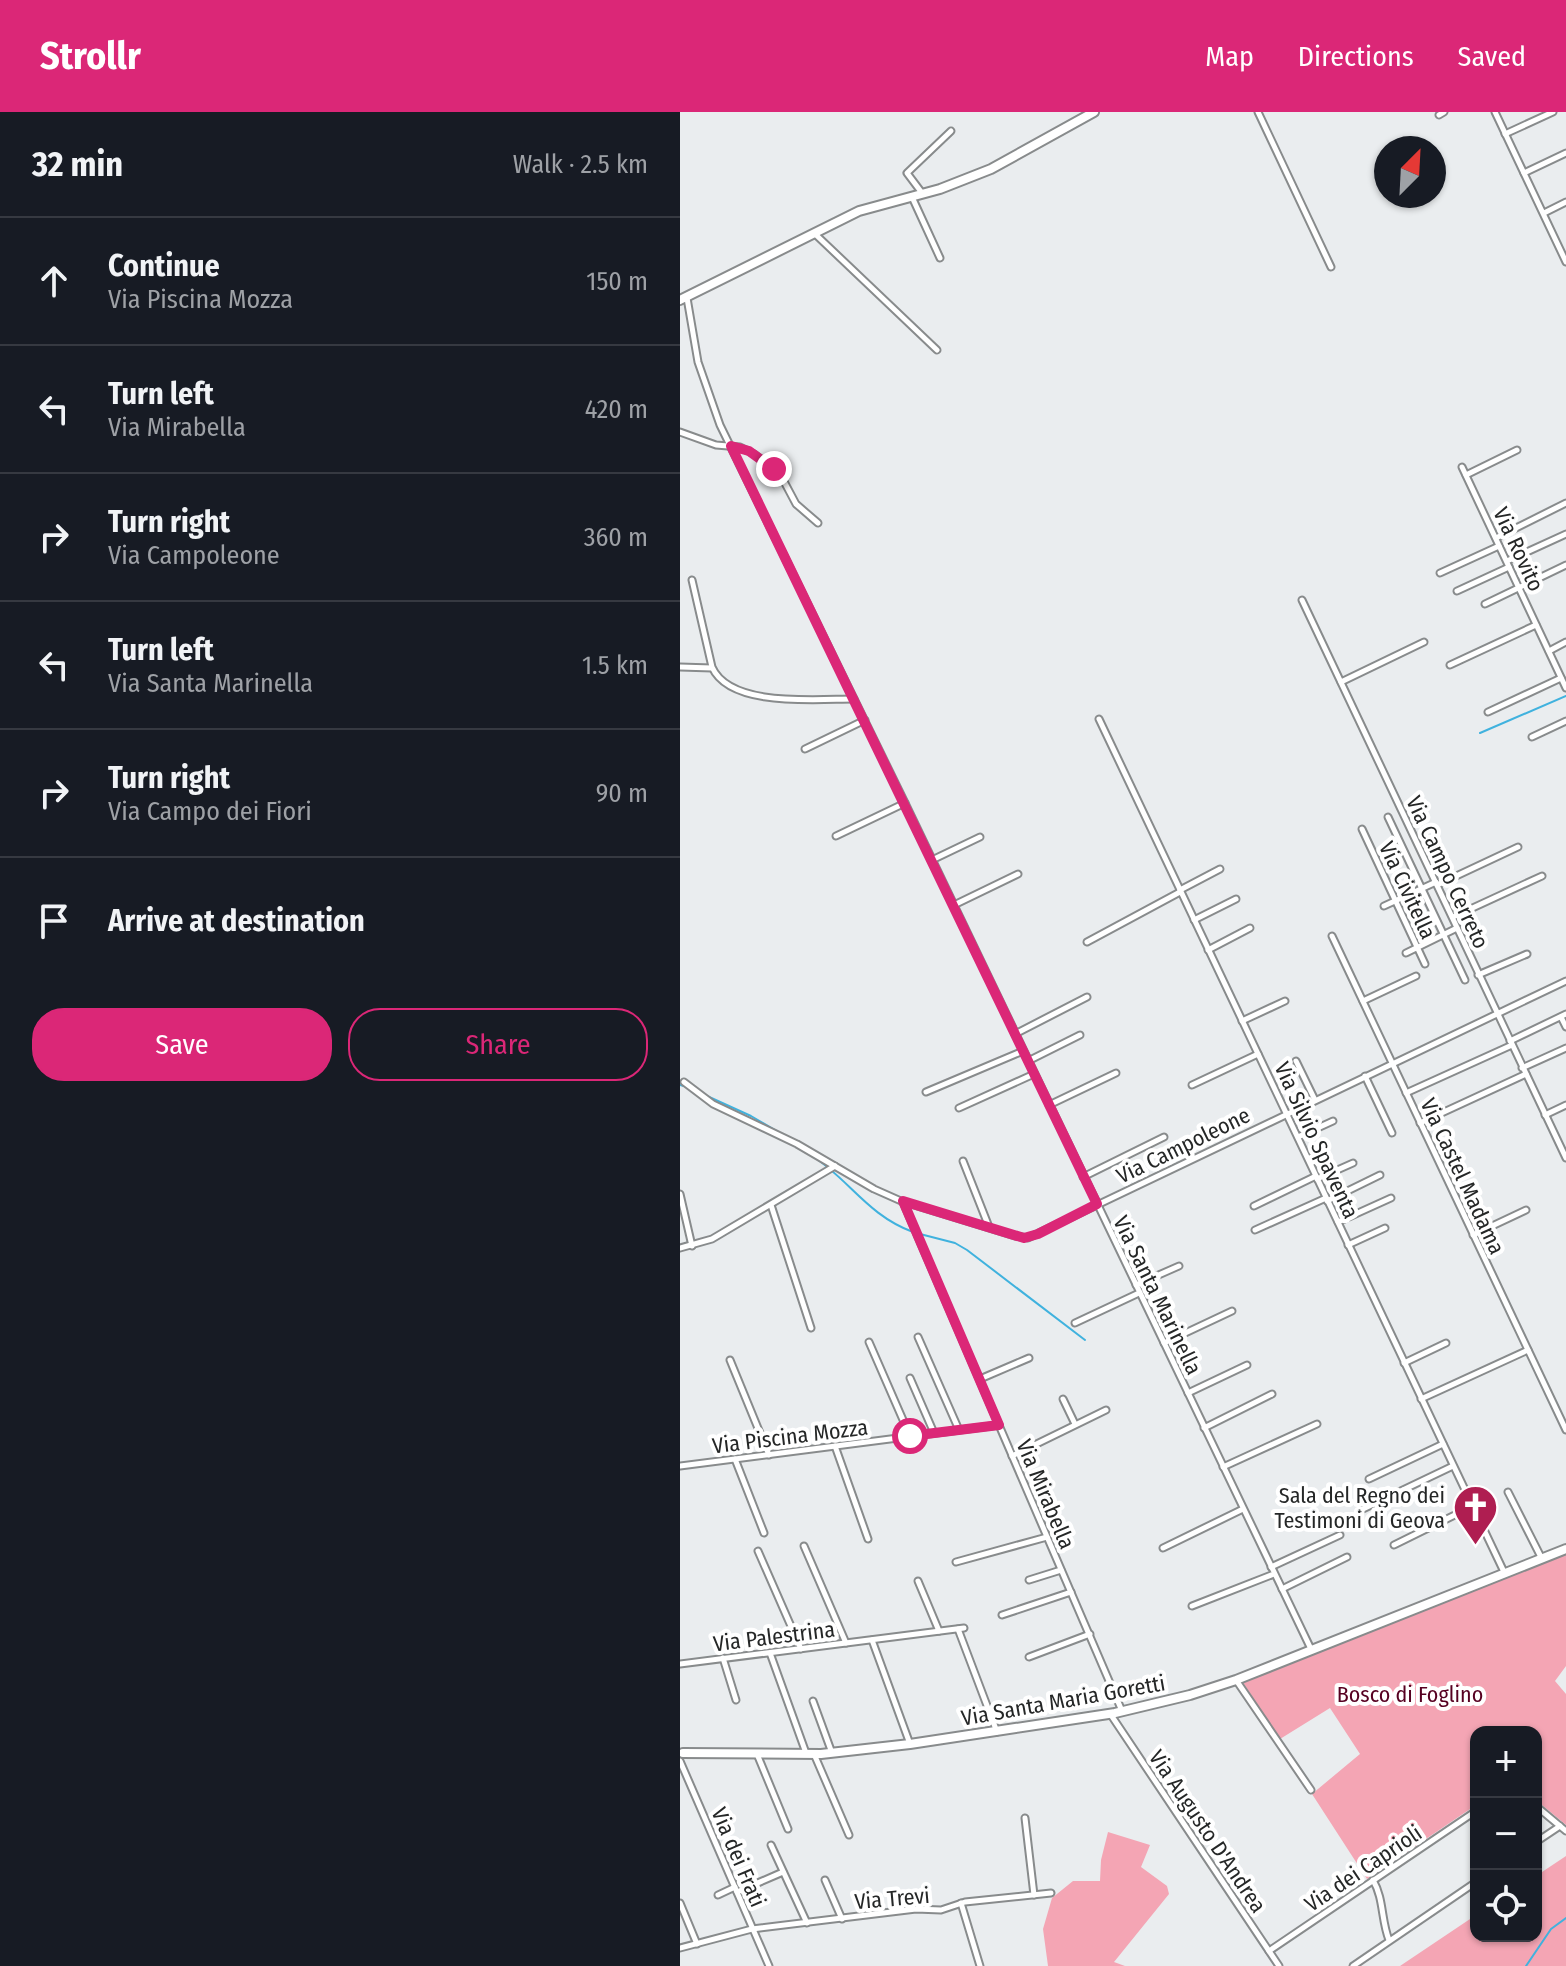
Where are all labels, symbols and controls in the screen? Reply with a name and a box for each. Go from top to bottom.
text: Strollr [40,33,141,79]
text: Map [1205,40,1254,73]
text: Directions [1298,40,1414,73]
text: Saved [1458,40,1526,73]
north arrow [1374,136,1446,208]
text: 32 min [32,144,123,185]
text: Walk · 2.5 km [513,149,648,180]
text: Continue [108,248,220,284]
icon: ahead [32,259,76,303]
text: 150 m [586,266,648,297]
text: Via Piscina Mozza [108,284,293,315]
text: Turn left [108,376,214,412]
icon: left [32,387,76,431]
text: 420 m [585,394,648,425]
text: Via Mirabella [108,412,246,443]
route end [756,451,792,487]
street label: Via Rovito [1487,503,1550,596]
text: Turn right [108,504,230,540]
icon: right [32,515,76,559]
text: 360 m [584,522,648,553]
text: Via Campoleone [108,540,280,571]
text: Turn left [108,632,214,668]
icon: left [32,643,76,687]
text: 1.5 km [582,650,648,681]
text: Via Santa Marinella [108,668,313,699]
text: Turn right [108,760,230,796]
icon: right [32,771,76,815]
text: 90 m [596,778,648,809]
street label: Via Campo Cerreto [1400,792,1495,953]
text: Via Campo dei Fiori [108,796,312,827]
street label: Via Civitella [1373,837,1442,943]
icon: arrive [32,899,76,943]
text: Arrive at destination [108,903,365,939]
button: Save [32,1008,332,1081]
button: Share [348,1008,648,1081]
street label: Via Silvio Spaventa [1268,1058,1365,1223]
street label: Via Castel Madama [1415,1094,1511,1259]
street label: Via Campoleone [1112,1101,1254,1189]
street label: Via Santa Marinella [1107,1211,1208,1379]
street label: Via Piscina Mozza [711,1414,869,1459]
route start [892,1418,928,1454]
street label: Via Mirabella [1010,1435,1081,1553]
place label: Sala del Regno dei Testimoni di Geova [1274,1482,1445,1534]
church icon: Sala del Regno dei Testimoni di Geova [1452,1484,1500,1547]
street label: Via Palestrina [712,1616,836,1657]
street label: Via Santa Maria Goretti [959,1669,1167,1732]
park label: Bosco di Foglino [1337,1681,1483,1708]
map controls [1470,1726,1542,1942]
button: + [1470,1726,1542,1798]
street label: Via Augusto D'Andrea [1143,1745,1272,1918]
button: − [1470,1798,1542,1870]
street label: Via dei Frati [706,1803,772,1911]
street label: Via dei Caprioli [1299,1819,1427,1918]
button: locate [1470,1870,1542,1942]
street label: Via Trevi [853,1882,931,1915]

